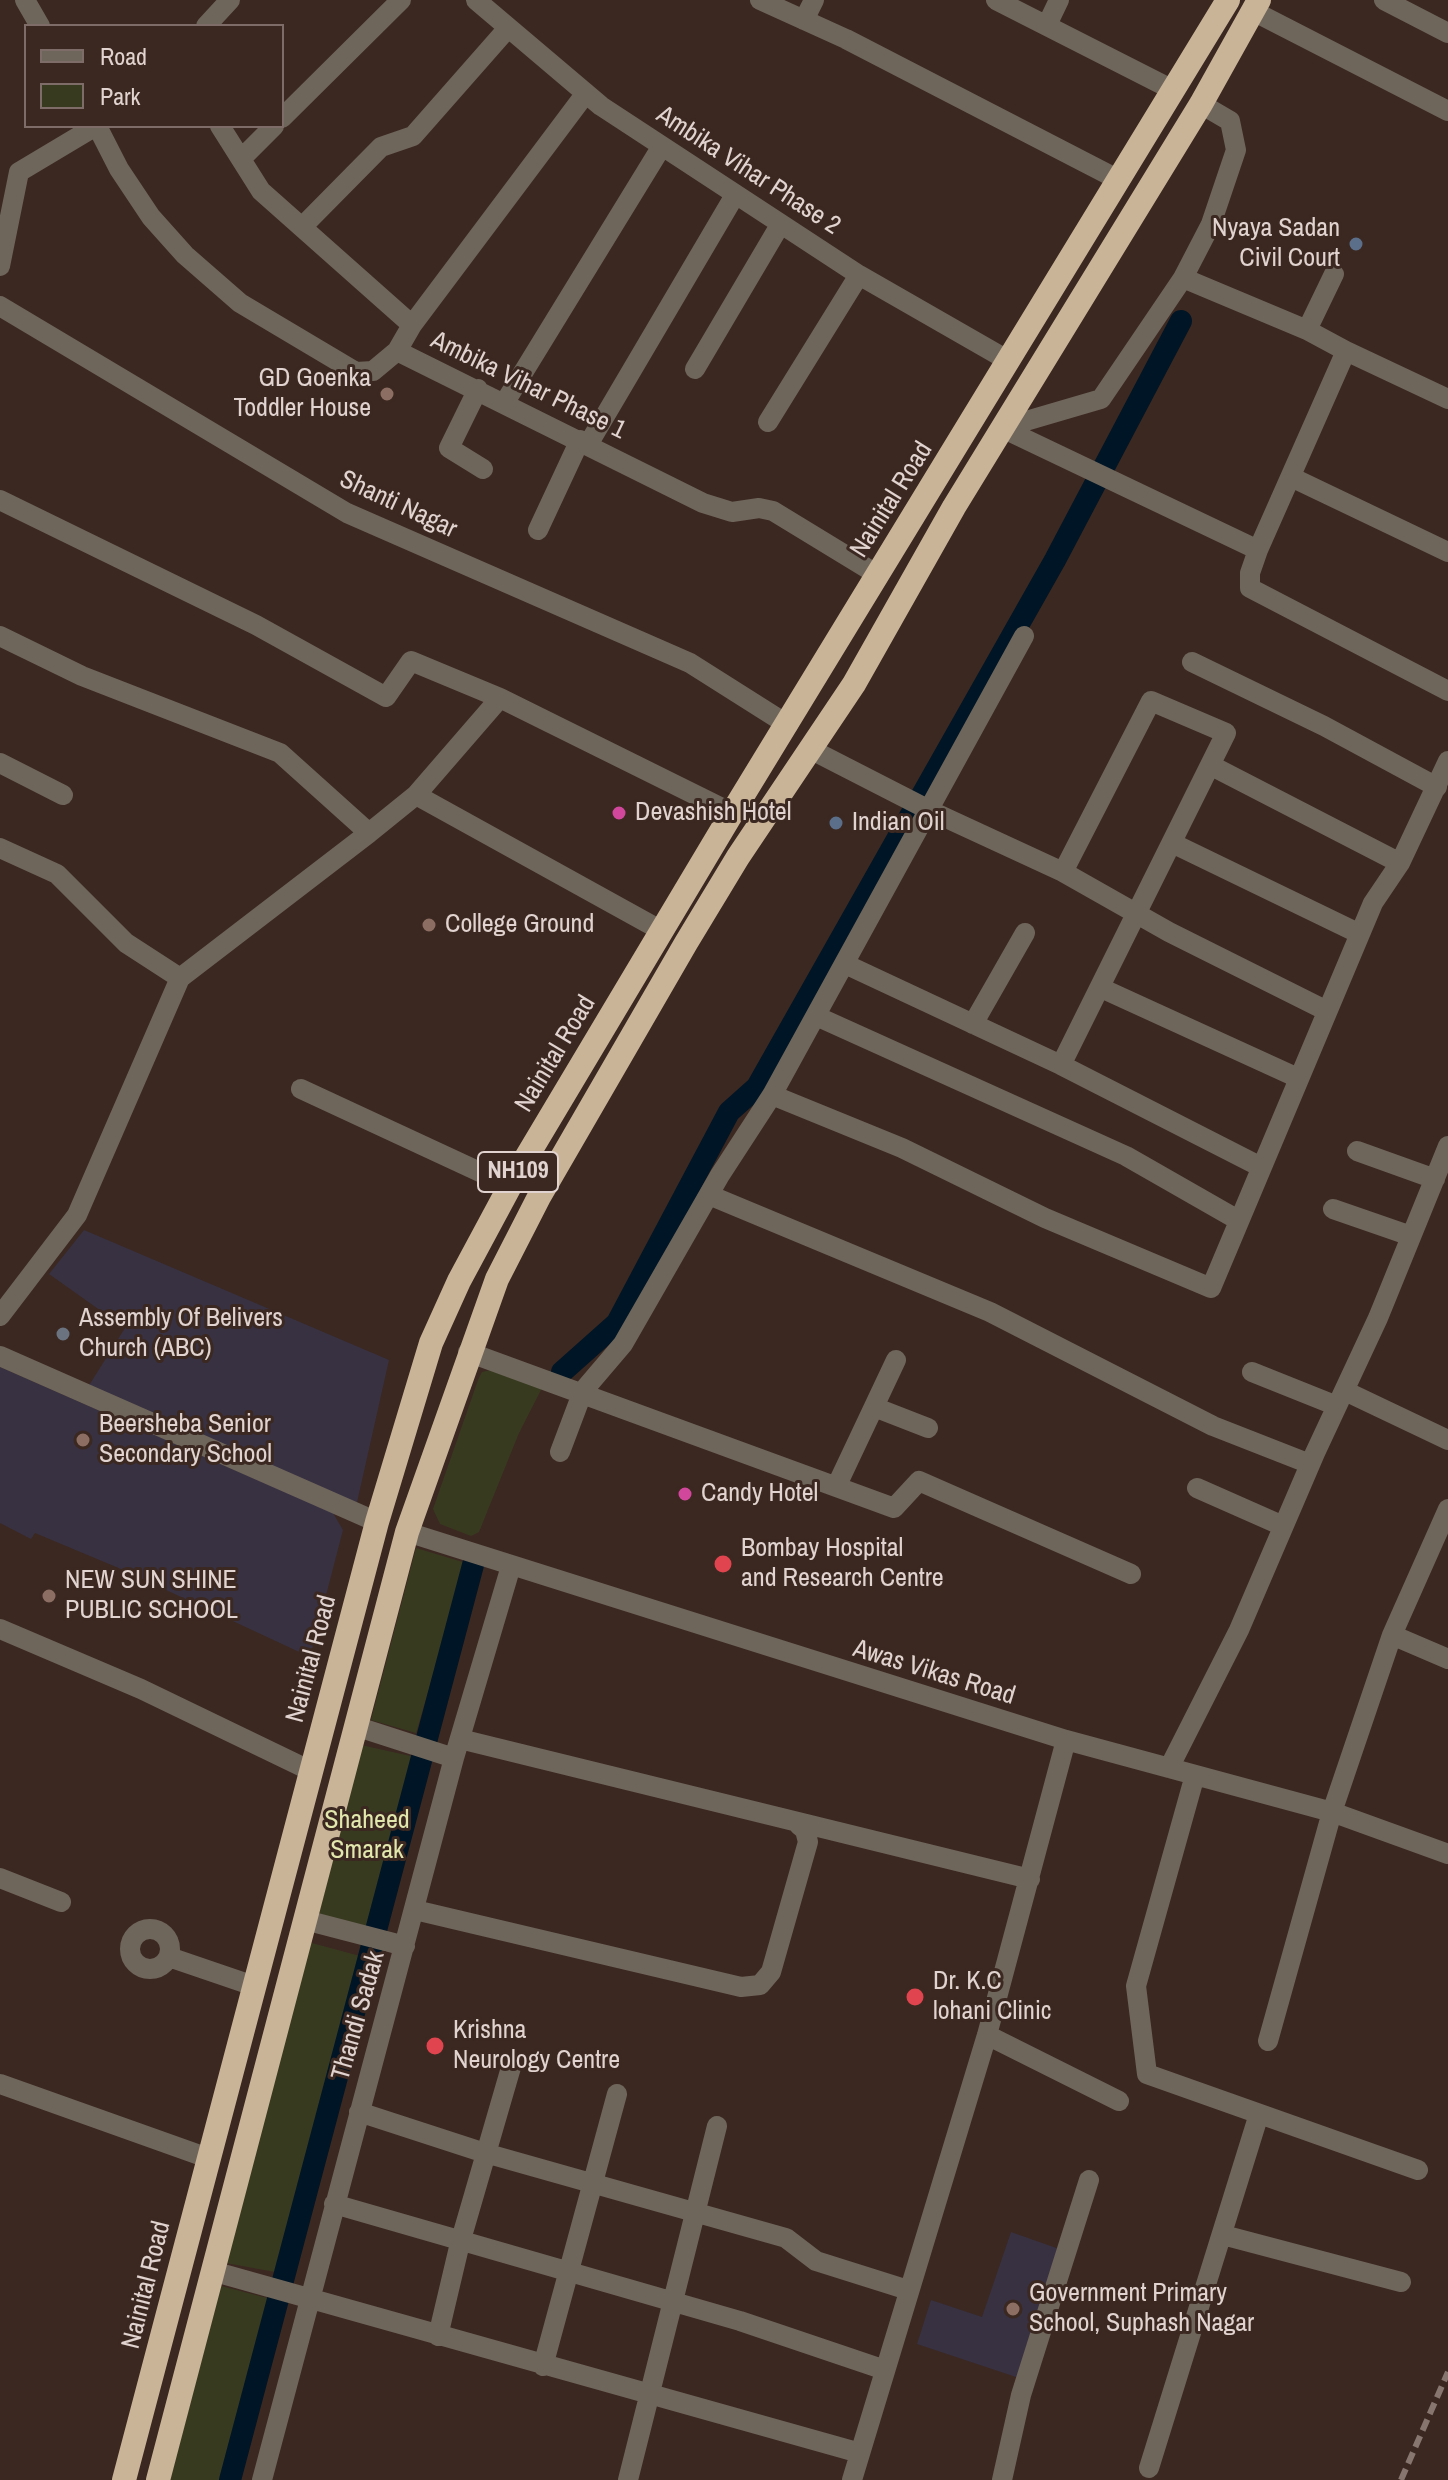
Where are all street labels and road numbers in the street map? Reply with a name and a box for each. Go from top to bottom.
street label: Ambika Vihar Phase 2 [650,100,846,242]
street label: Ambika Vihar Phase 1 [425,325,631,447]
street label: Nainital Road [844,436,940,564]
street label: Shanti Nagar [334,464,462,546]
street label: Nainital Road [509,990,603,1118]
road number: NH109 [478,1152,558,1192]
street label: Nainital Road [280,1592,344,1726]
street label: Awas Vikas Road [849,1634,1019,1712]
street label: Thandi Sadak [326,1948,392,2084]
street label: Nainital Road [116,2218,178,2352]

